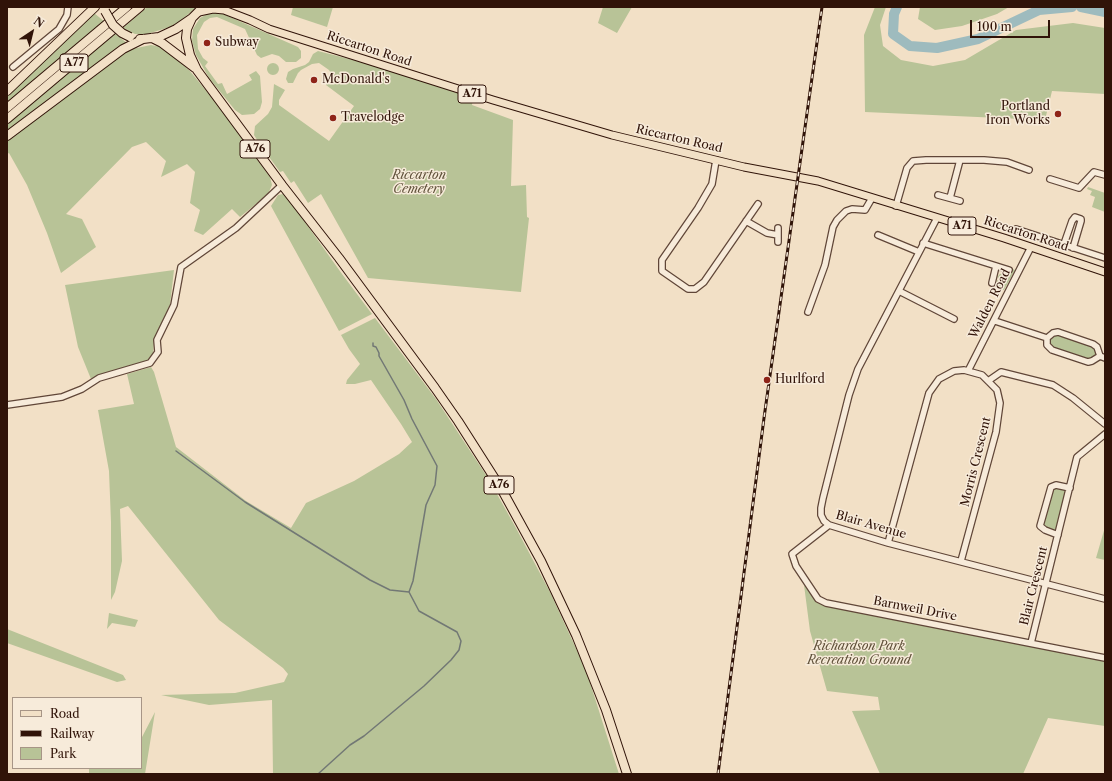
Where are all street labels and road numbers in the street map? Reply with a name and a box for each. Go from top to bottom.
street label: Riccarton Road [325,28,413,70]
road number: A77 [60,54,88,72]
road number: A71 [458,85,486,103]
street label: Riccarton Road [634,122,724,156]
road number: A76 [240,140,270,158]
street label: Riccarton Road [982,213,1070,255]
road number: A71 [948,217,976,235]
street label: Walden Road [966,267,1014,341]
street label: Morris Crescent [958,416,994,508]
road number: A76 [484,476,514,494]
street label: Blair Avenue [834,508,908,542]
street label: Blair Crescent [1017,545,1051,627]
street label: Barnweil Drive [872,594,958,624]

